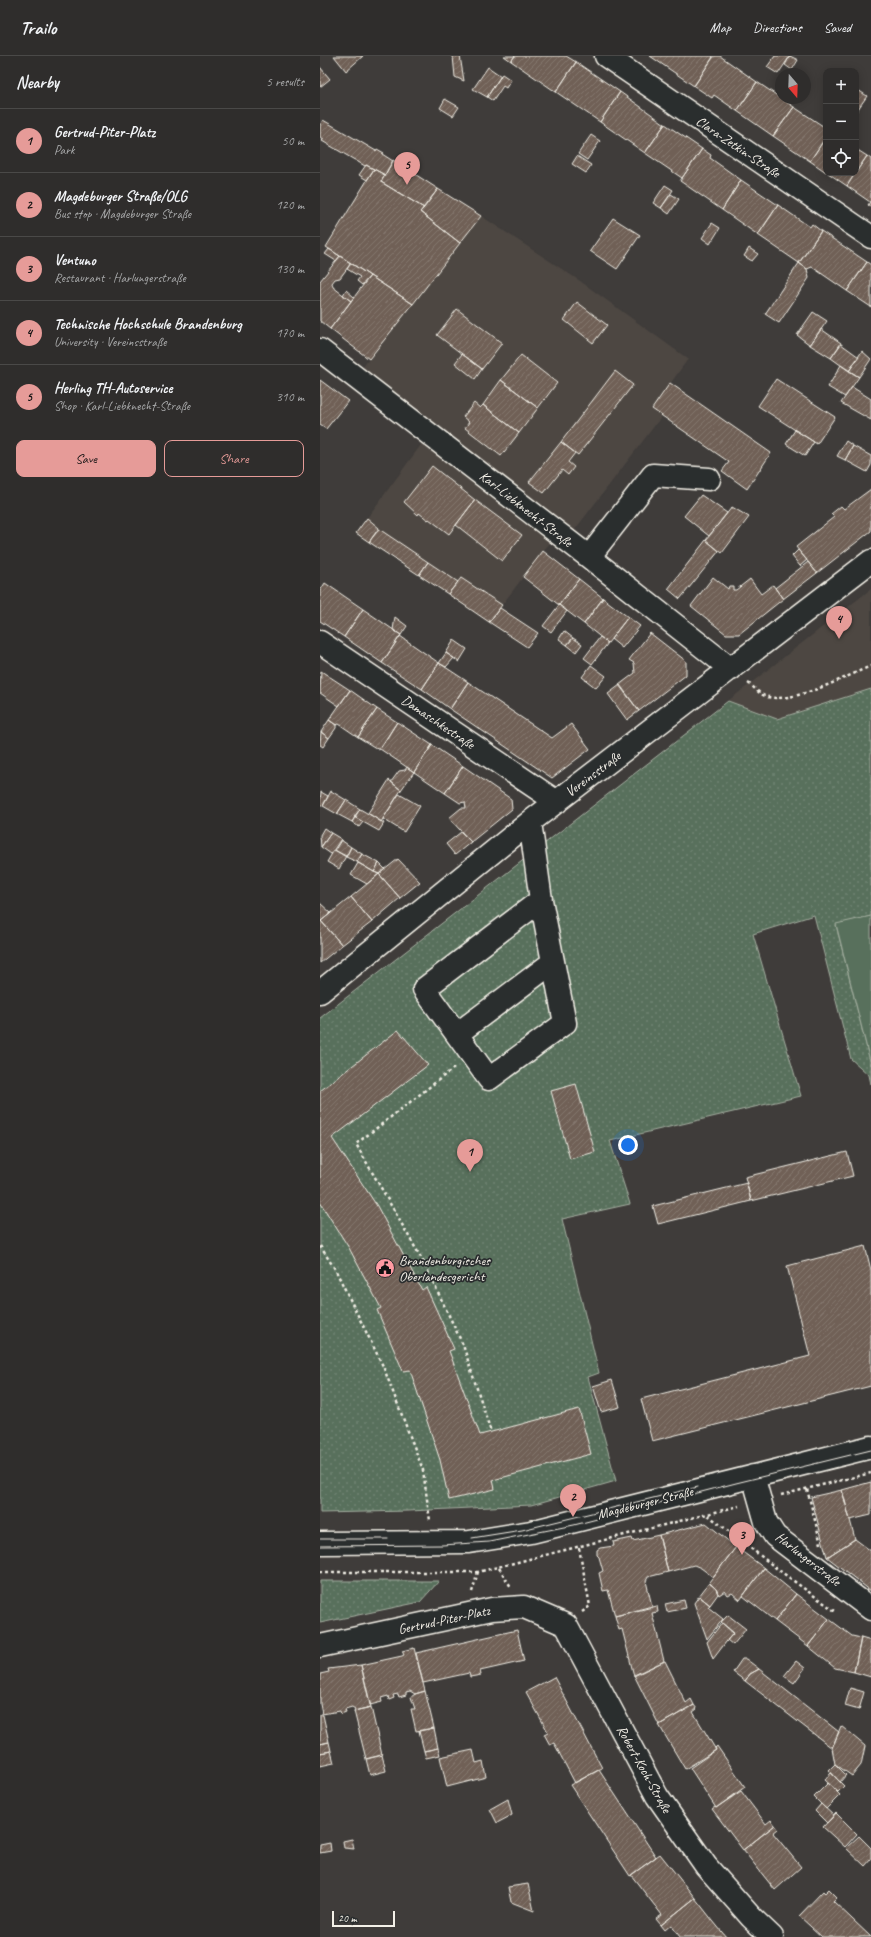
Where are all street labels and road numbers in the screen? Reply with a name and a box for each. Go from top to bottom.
street label: Clara-Zetkin-Straße [693,113,785,182]
street label: Karl-Liebknecht-Straße [476,467,577,551]
street label: Damaschkestraße [398,691,479,753]
street label: Vereinsstraße [562,747,625,800]
street label: Magdeburger Straße [595,1483,696,1523]
street label: Harlungerstraße [772,1528,845,1591]
street label: Gertrud-Piter-Platz [396,1602,493,1638]
street label: Robert-Koch-Straße [613,1722,676,1817]

